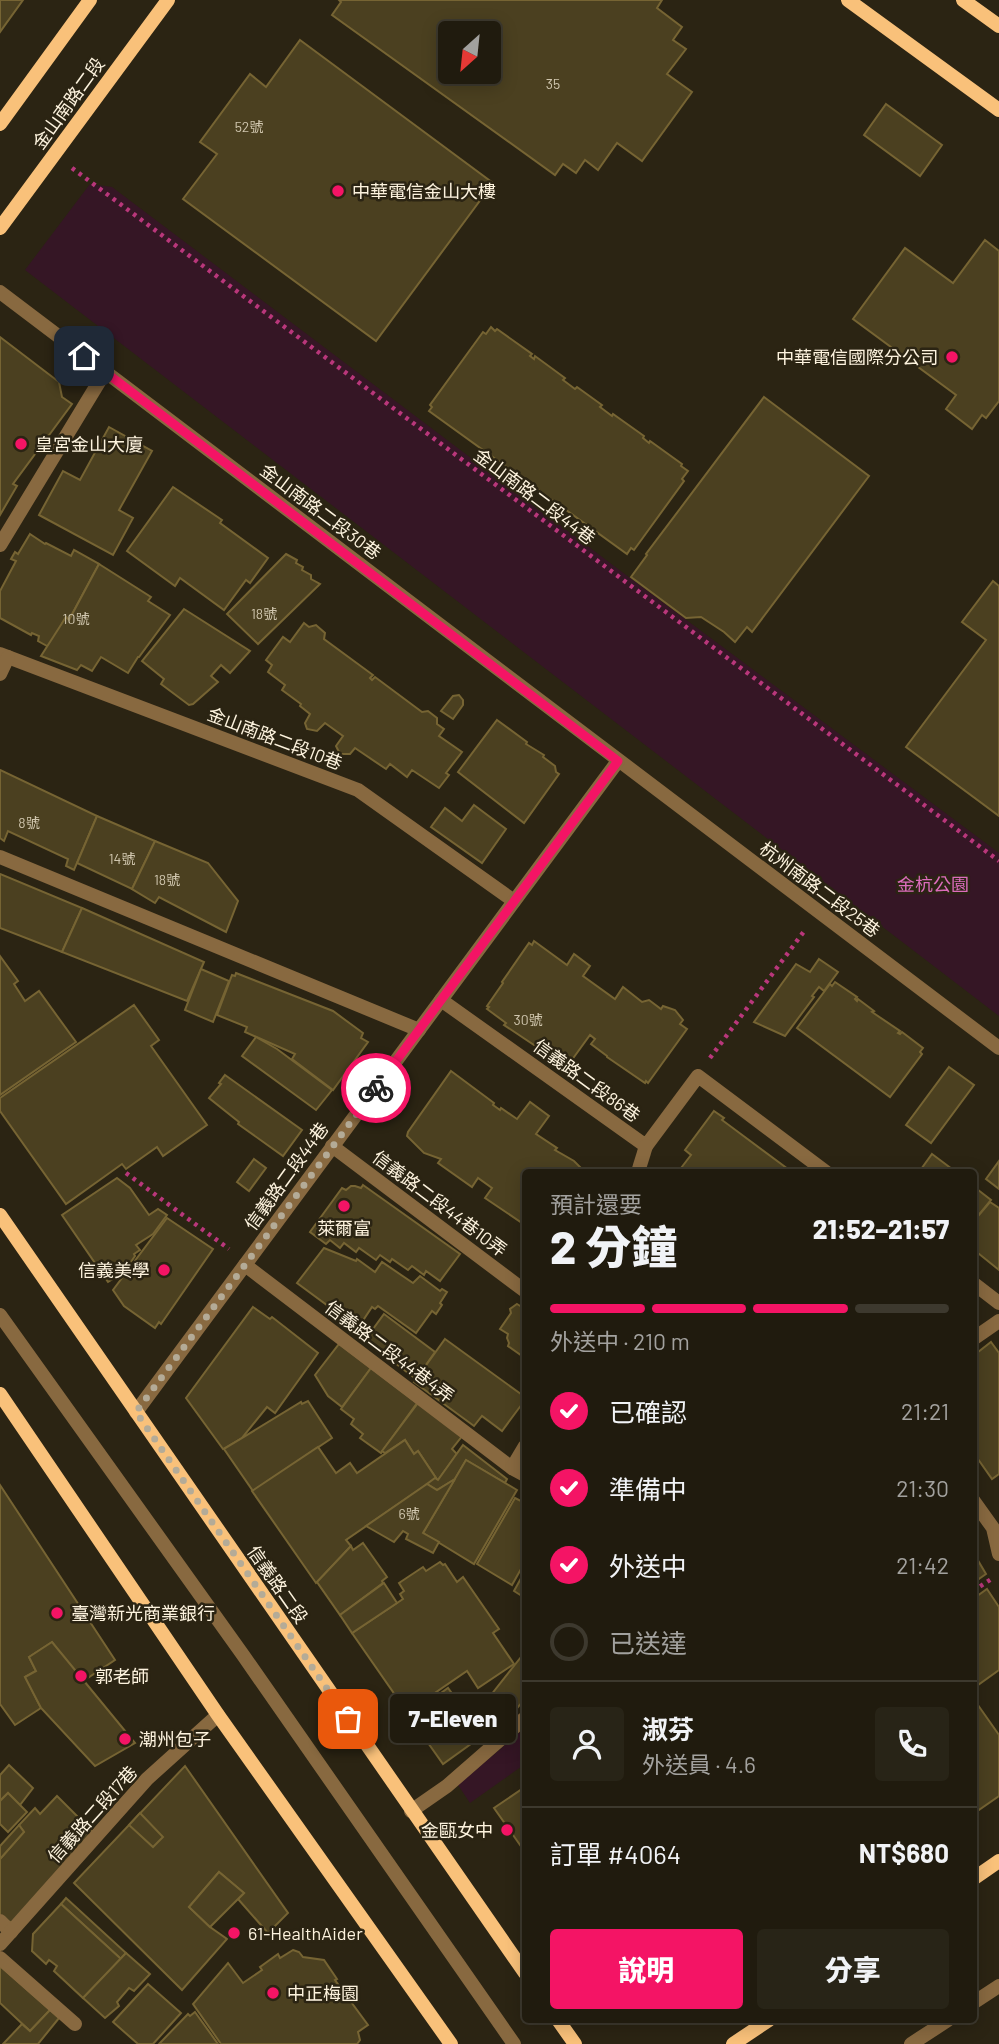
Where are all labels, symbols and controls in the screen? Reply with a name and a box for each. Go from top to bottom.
north arrow [438,21,500,84]
map controls [438,21,501,84]
street label: 金山南路二段 [27,53,109,153]
house number: 35 [546,75,560,92]
house number: 52號 [235,118,263,135]
place label: 中華電信金山大樓 [352,180,496,202]
marker: 中華電信金山大樓 [330,183,346,199]
pin [54,326,114,386]
icon: home [65,337,103,375]
place label: 中華電信國際分公司 [776,346,938,368]
marker: 中華電信國際分公司 [944,349,960,365]
place label: 皇宮金山大廈 [35,433,143,455]
marker: 皇宮金山大廈 [13,436,29,452]
street label: 金山南路二段44巷 [470,443,600,549]
street label: 金山南路二段30巷 [256,458,386,564]
house number: 18號 [251,605,277,622]
house number: 10號 [63,610,89,627]
street label: 金山南路二段10巷 [205,702,345,774]
house number: 8號 [18,814,40,831]
street label: 杭州南路二段25巷 [756,837,884,941]
house number: 14號 [109,850,135,867]
house number: 18號 [154,871,180,888]
park label: 金杭公園 [897,873,969,895]
house number: 30號 [513,1011,543,1028]
street label: 信義路二段86巷 [529,1034,645,1126]
courier [341,1053,411,1123]
icon: bike [357,1069,395,1107]
street label: 信義路二段44巷 [240,1118,332,1234]
street label: 信義路二段44巷10弄 [369,1145,511,1261]
text: 預計還要 [550,1190,642,1218]
marker: 萊爾富 [336,1198,352,1214]
text: 21:52–21:57 [813,1213,949,1244]
place label: 萊爾富 [317,1217,371,1239]
text: 2 分鐘 [550,1218,677,1273]
place label: 信義美學 [78,1259,150,1281]
marker: 信義美學 [156,1262,172,1278]
street label: 信義路二段44巷4弄 [321,1295,459,1407]
text: 外送中 · 210 m [550,1327,690,1355]
icon: check [550,1392,588,1430]
text: 已確認 [609,1396,687,1427]
text: 21:21 [901,1397,949,1425]
icon: check [550,1469,588,1507]
text: 準備中 [609,1473,687,1504]
text: 21:30 [896,1474,949,1502]
house number: 6號 [398,1505,420,1522]
street label: 信義路二段 [243,1541,313,1627]
icon: check [550,1546,588,1584]
text: 外送中 [609,1550,687,1581]
text: 21:42 [896,1551,949,1579]
place label: 臺灣新光商業銀行 [71,1602,215,1624]
marker: 臺灣新光商業銀行 [49,1605,65,1621]
text: 已送達 [609,1627,687,1658]
place label: 郭老師 [95,1665,149,1687]
marker: 郭老師 [73,1668,89,1684]
pin [318,1689,378,1749]
callout: 7-Eleven [390,1694,516,1744]
icon: bag [329,1700,367,1738]
text: 7-Eleven [409,1704,497,1732]
button: person [550,1707,624,1781]
button: phone [875,1707,949,1781]
text: 淑芬 [642,1713,694,1744]
place label: 潮州包子 [139,1728,211,1750]
marker: 潮州包子 [117,1731,133,1747]
text: 外送員 · 4.6 [642,1750,756,1778]
street label: 信義路二段17巷 [43,1761,141,1867]
place label: 金甌女中 [421,1819,493,1841]
marker: 金甌女中 [499,1822,515,1838]
text: NT$680 [859,1837,949,1868]
text: 訂單 #4064 [550,1838,681,1869]
place label: 61-HealthAider [248,1922,363,1944]
marker: 61-HealthAider [226,1925,242,1941]
button: 說明 [550,1929,743,2009]
button: 分享 [757,1929,949,2009]
place label: 中正梅園 [287,1982,359,2004]
marker: 中正梅園 [265,1985,281,2001]

